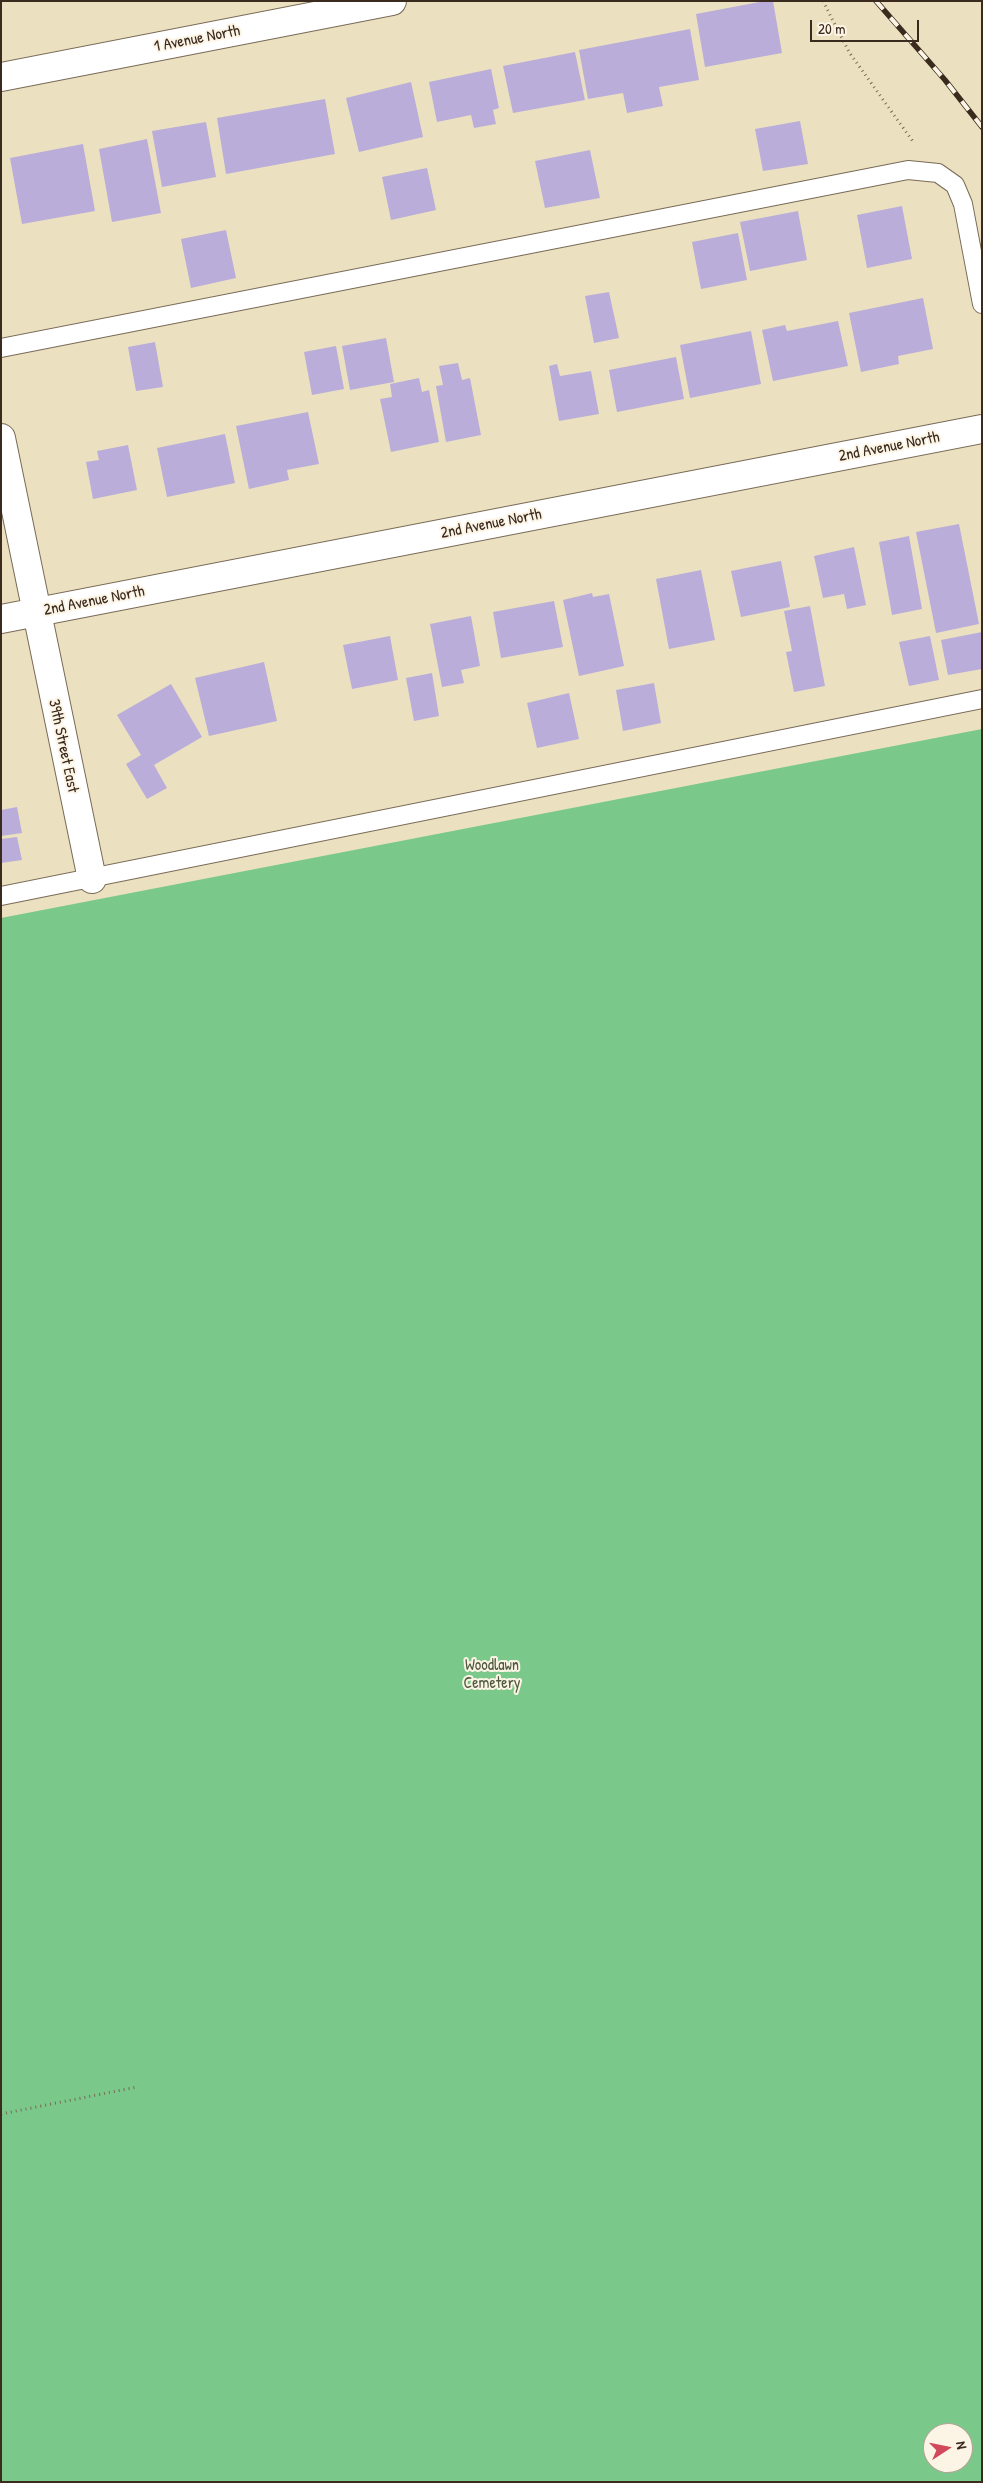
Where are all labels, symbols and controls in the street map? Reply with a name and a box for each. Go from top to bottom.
scale bar [813,10,922,42]
text: 20 m [818,18,845,39]
street label: 1 Avenue North [152,21,242,57]
street label: 2nd Avenue North [837,428,941,466]
street label: 2nd Avenue North [439,505,543,543]
street label: 2nd Avenue North [42,582,146,620]
street label: 39th Street East [44,698,82,794]
park label: Woodlawn Cemetery [463,1656,521,1694]
north arrow [923,2423,973,2473]
text: N [952,2440,972,2451]

